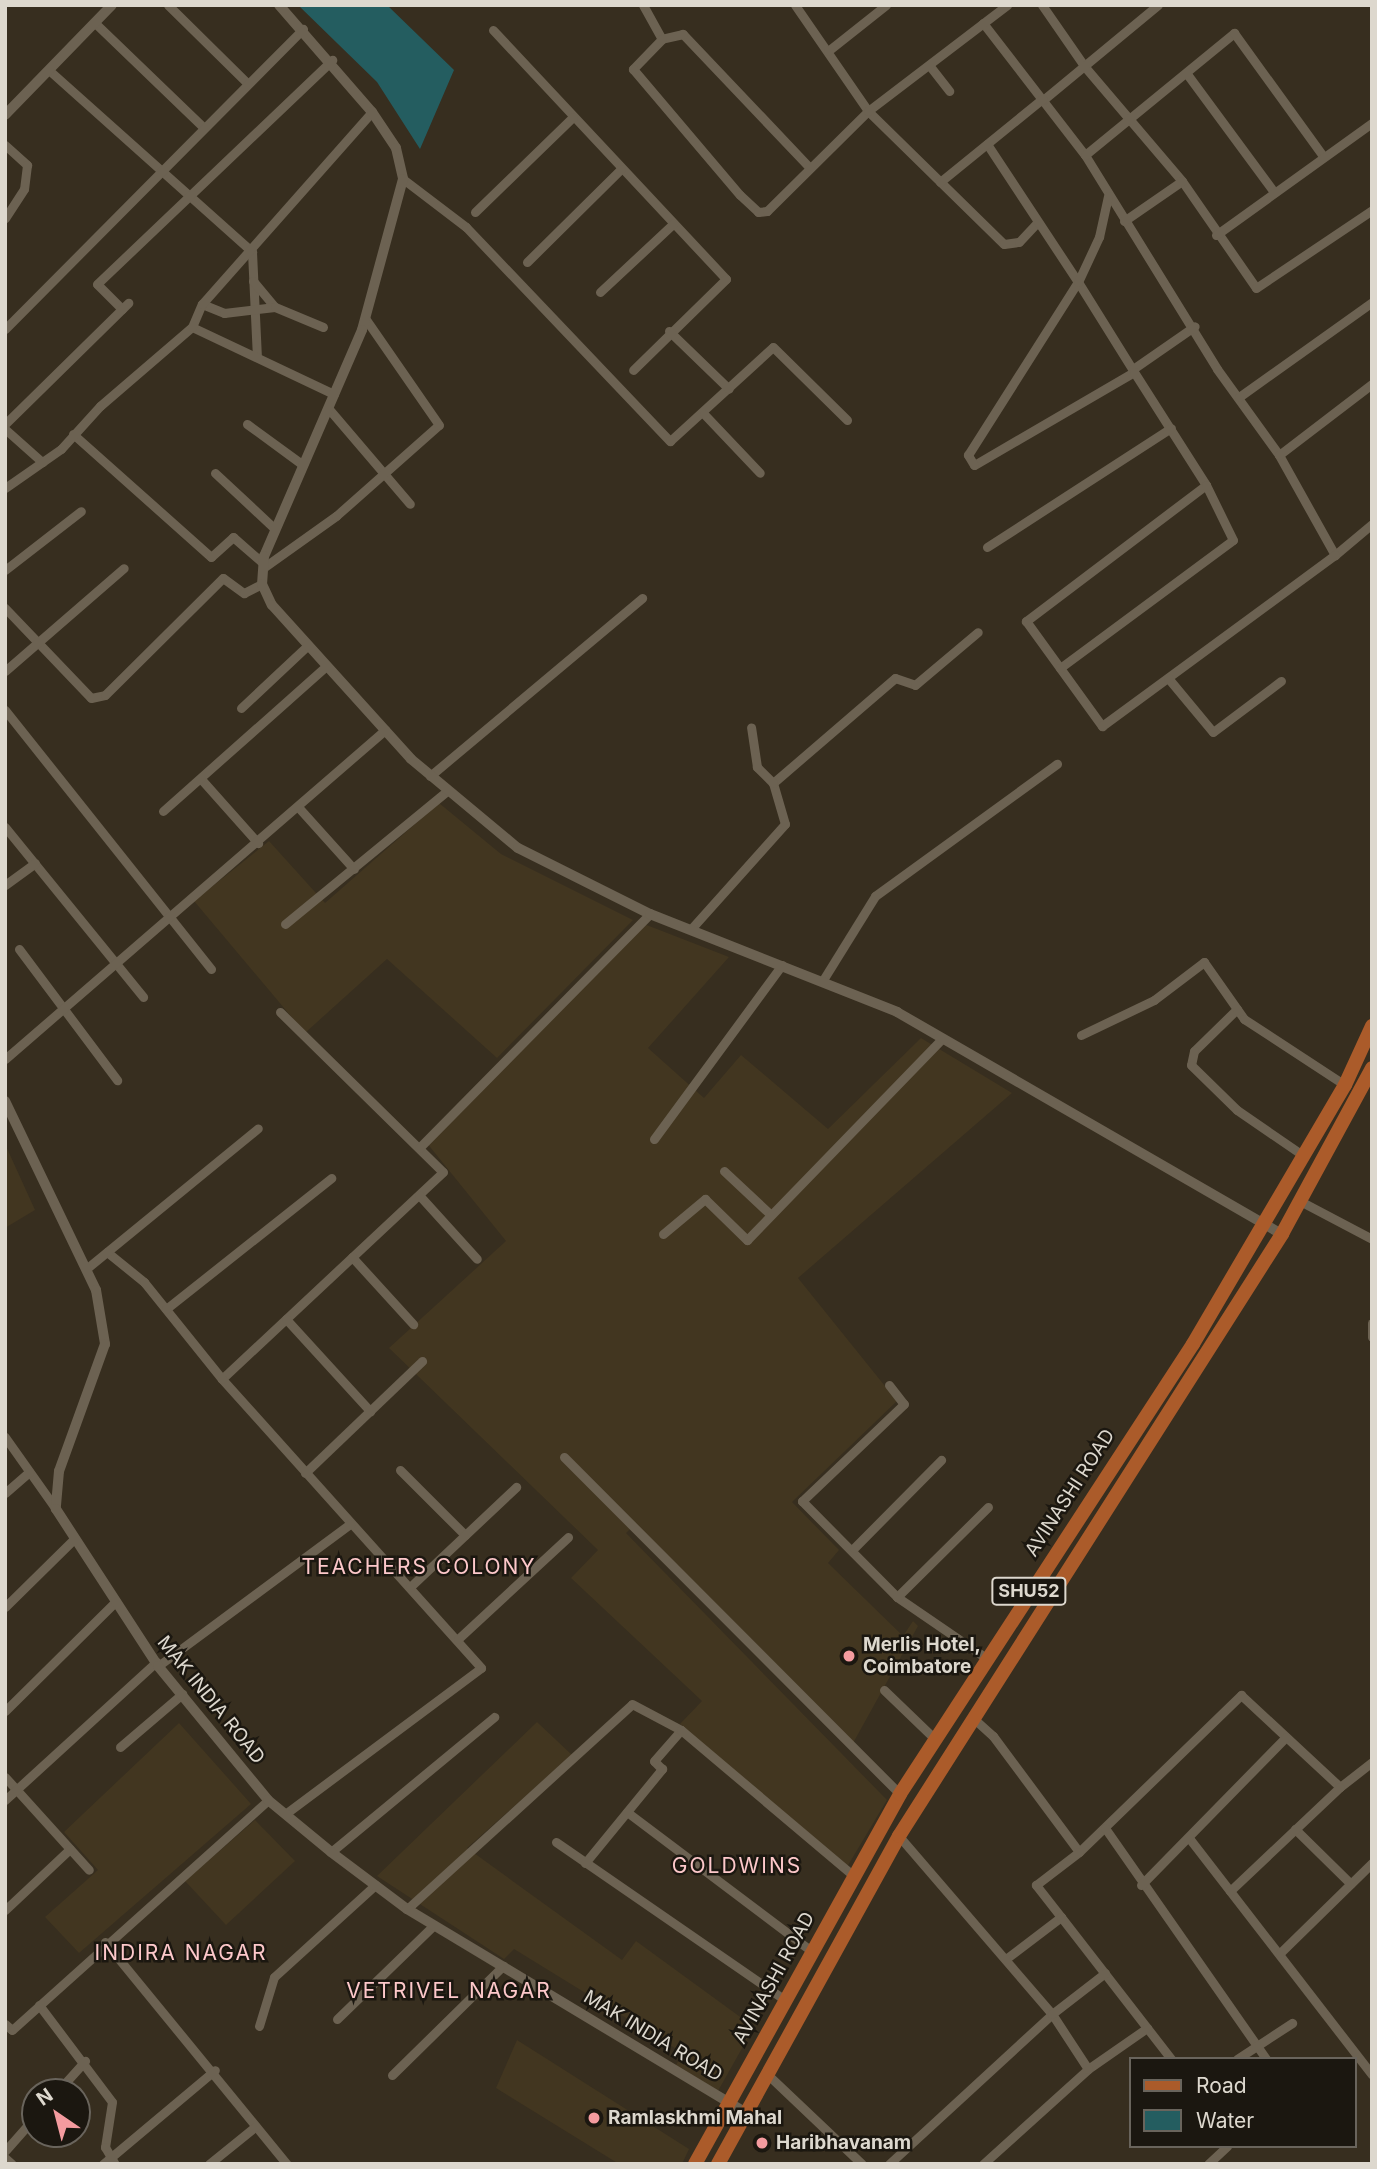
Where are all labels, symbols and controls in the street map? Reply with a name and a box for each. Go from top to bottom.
street label: AVINASHI ROAD [1020,1425,1120,1561]
district label: TEACHERS COLONY [303,1554,535,1580]
road number: SHU52 [990,1576,1068,1606]
street label: MAK INDIA ROAD [152,1631,270,1769]
place label: Merlis Hotel, Coimbatore [863,1634,981,1678]
marker: Merlis Hotel, Coimbatore [841,1648,857,1664]
district label: GOLDWINS [673,1853,801,1879]
street label: AVINASHI ROAD [728,1908,820,2048]
district label: INDIRA NAGAR [96,1940,266,1966]
district label: VETRIVEL NAGAR [348,1978,550,2004]
street label: MAK INDIA ROAD [579,1986,727,2086]
legend [1128,2057,1356,2148]
text: Road [1196,2073,1247,2098]
north arrow [21,2078,91,2148]
text: N [32,2083,57,2111]
place label: Ramlaskhmi Mahal [608,2107,782,2129]
text: Water [1196,2108,1254,2133]
marker: Ramlaskhmi Mahal [586,2110,602,2126]
place label: Haribhavanam [776,2132,911,2154]
marker: Haribhavanam [754,2135,770,2151]

